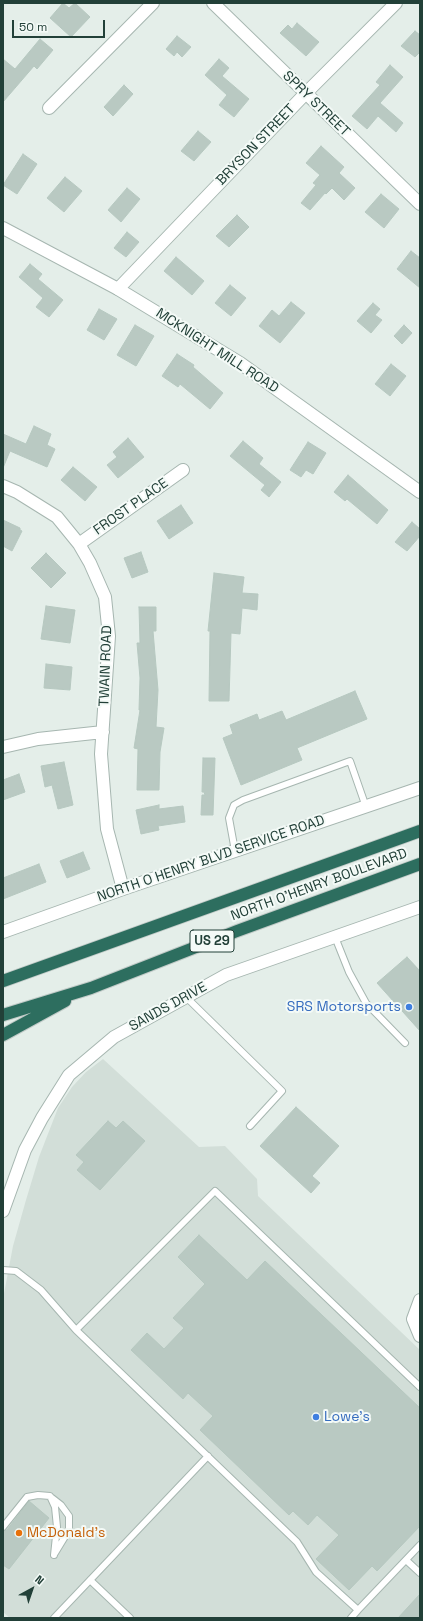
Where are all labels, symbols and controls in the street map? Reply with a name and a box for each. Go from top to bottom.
scale bar [14,12,107,38]
text: 50 m [19,19,47,35]
street label: SPRY STREET [279,68,353,140]
street label: BRYSON STREET [213,101,299,189]
street label: MCKNIGHT MILL ROAD [152,305,282,397]
street label: FROST PLACE [90,475,172,539]
street label: TWAIN ROAD [96,625,116,707]
street label: NORTH O HENRY BLVD SERVICE ROAD [95,812,327,906]
street label: NORTH O'HENRY BOULEVARD [228,845,410,925]
road number: US 29 [190,930,234,952]
street label: SANDS DRIVE [126,979,210,1035]
place label: SRS Motorsports [287,999,401,1015]
marker: SRS Motorsports [404,1002,414,1012]
place label: Lowe's [324,1409,370,1425]
marker: Lowe's [311,1412,321,1422]
place label: McDonald's [27,1525,105,1541]
marker: McDonald's [14,1528,24,1538]
north arrow [12,1569,52,1609]
text: N [32,1572,47,1588]

